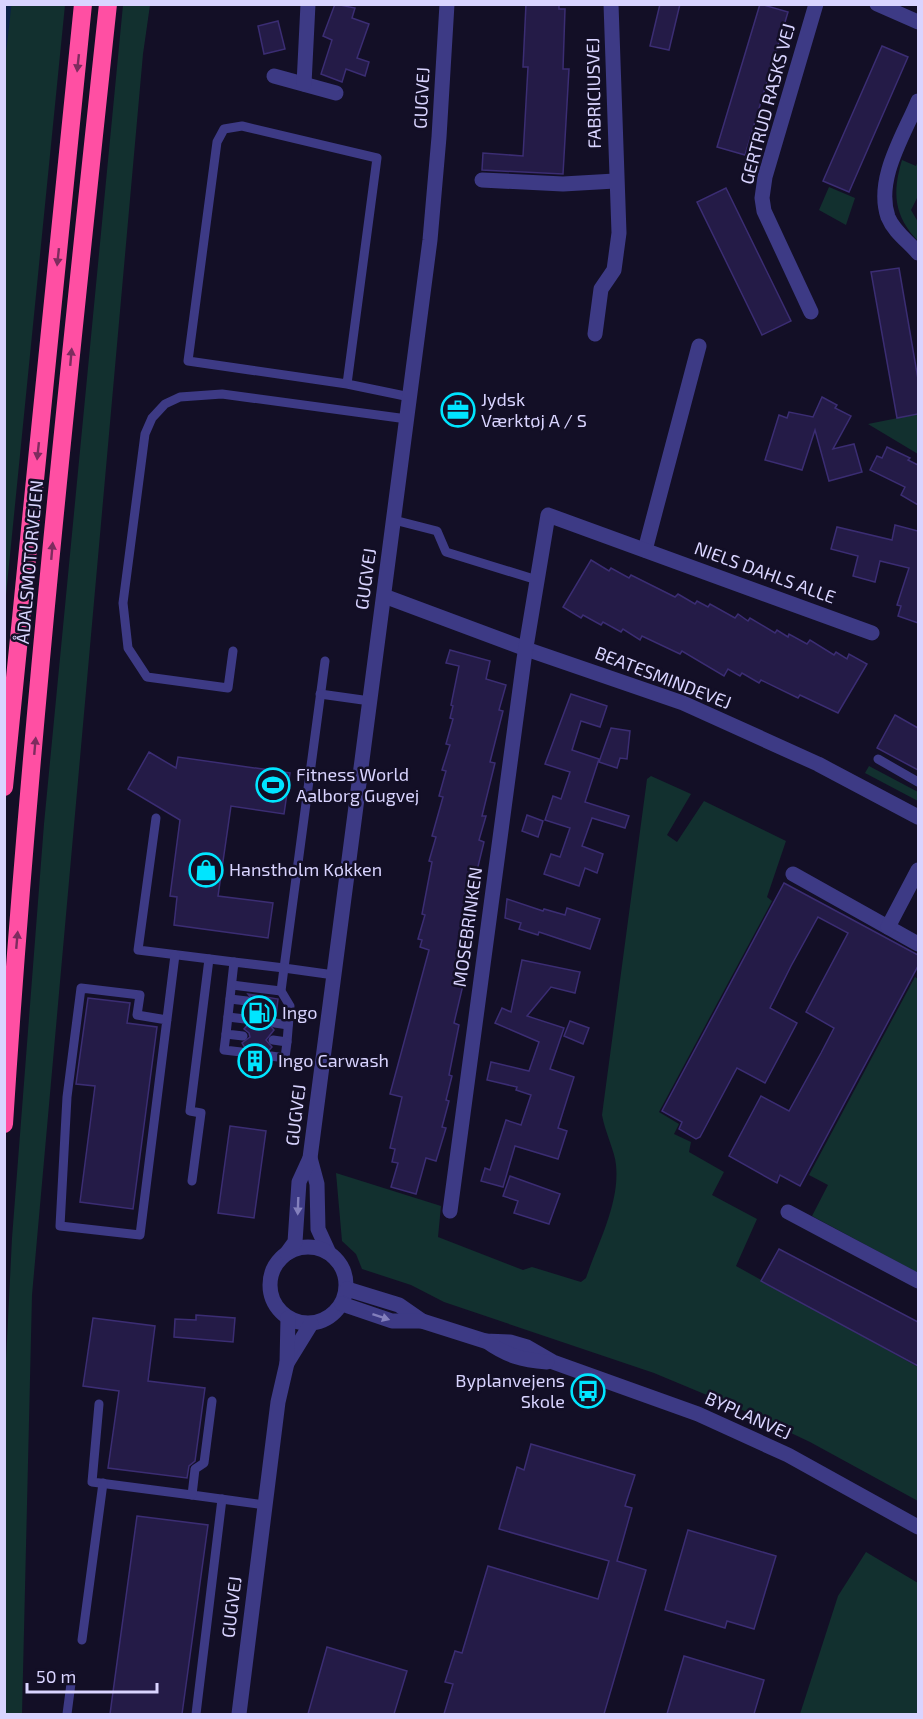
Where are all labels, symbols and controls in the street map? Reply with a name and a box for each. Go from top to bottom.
street label: GERTRUD RASKS VEJ [735,21,799,187]
street label: FABRICIUSVEJ [581,37,605,149]
one-way arrow [73,53,82,72]
street label: GUGVEJ [408,67,434,129]
one-way arrow [53,247,62,266]
one-way arrow [66,348,76,367]
place label: Jydsk Værktøj A / S [481,388,587,431]
office icon: Jydsk Værktøj A / S [440,392,476,428]
one-way arrow [33,441,43,460]
street label: ÅDALSMOTORVEJEN [11,479,47,645]
street label: NIELS DAHLS ALLE [692,536,839,608]
one-way arrow [47,542,57,561]
street label: GUGVEJ [350,547,380,611]
street label: BEATESMINDEVEJ [592,641,735,713]
one-way arrow [30,736,39,755]
place label: Fitness World Aalborg Gugvej [296,763,419,806]
sports icon: Fitness World Aalborg Gugvej [255,767,291,803]
shop icon: Hanstholm Køkken [188,852,224,888]
place label: Hanstholm Køkken [229,858,382,880]
street label: MOSEBRINKEN [448,865,486,988]
one-way arrow [12,930,22,949]
fuel station icon: Ingo [241,995,277,1031]
place label: Ingo [282,1001,317,1023]
building icon: Ingo Carwash [237,1043,273,1079]
place label: Ingo Carwash [278,1049,389,1071]
street label: GUGVEJ [280,1083,310,1147]
one-way arrow [293,1196,302,1215]
one-way arrow [372,1313,390,1323]
place label: Byplanvejens Skole [455,1369,565,1412]
bus stop icon: Byplanvejens Skole [570,1373,606,1409]
street label: BYPLANVEJ [702,1386,795,1444]
street label: GUGVEJ [216,1575,246,1639]
scale bar [27,1656,158,1694]
text: 50 m [36,1665,76,1687]

